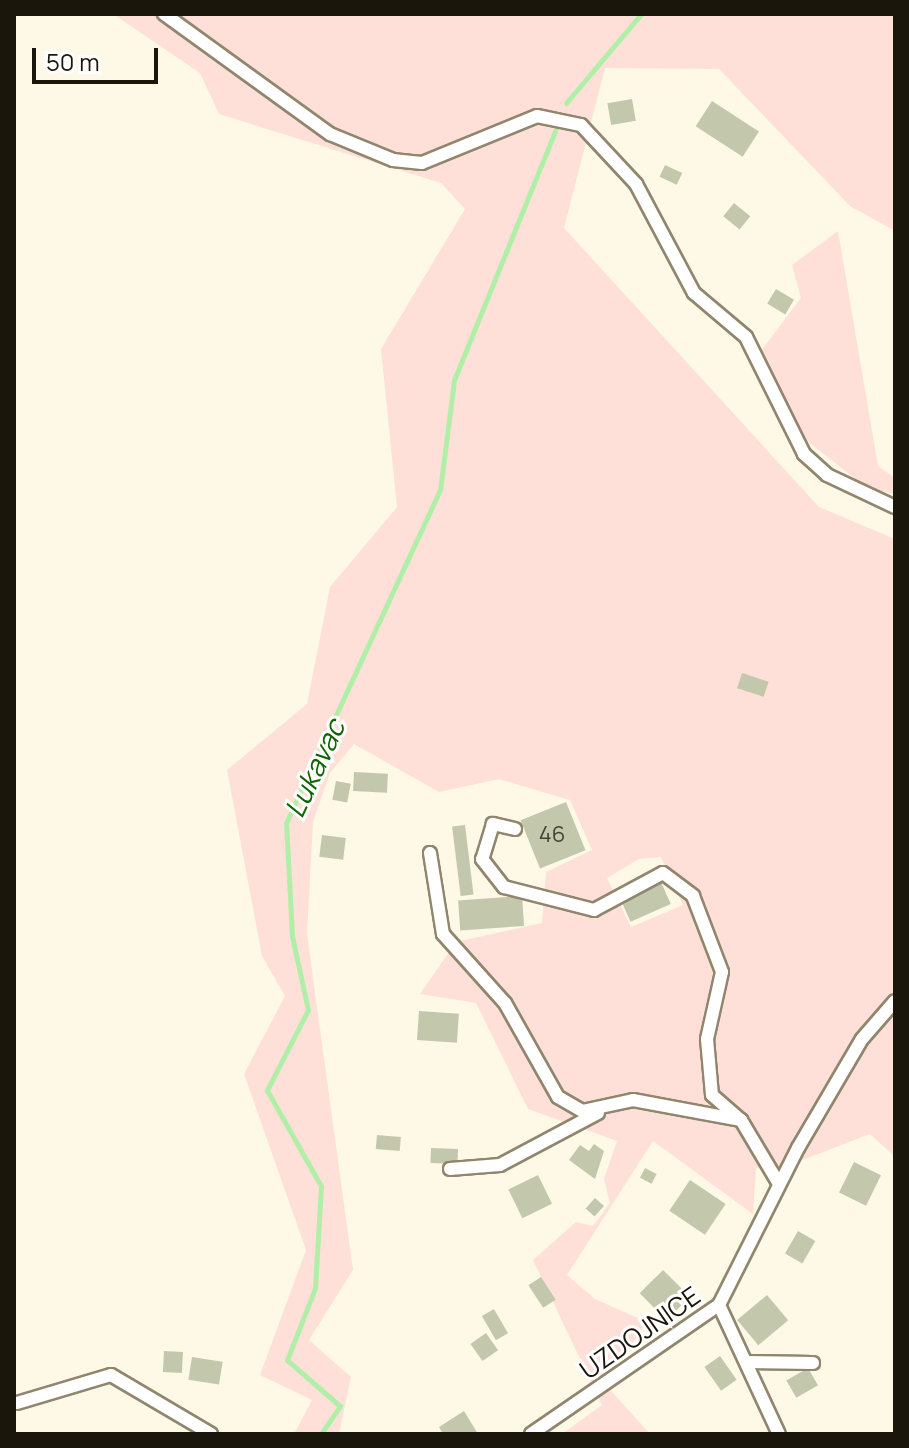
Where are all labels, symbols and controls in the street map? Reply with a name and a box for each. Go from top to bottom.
scale bar [36,32,162,82]
text: 50 m [46,45,100,78]
water label: Lukavac [277,714,351,822]
house number: 46 [539,822,565,848]
street label: UZDOJNICE [574,1280,706,1386]

